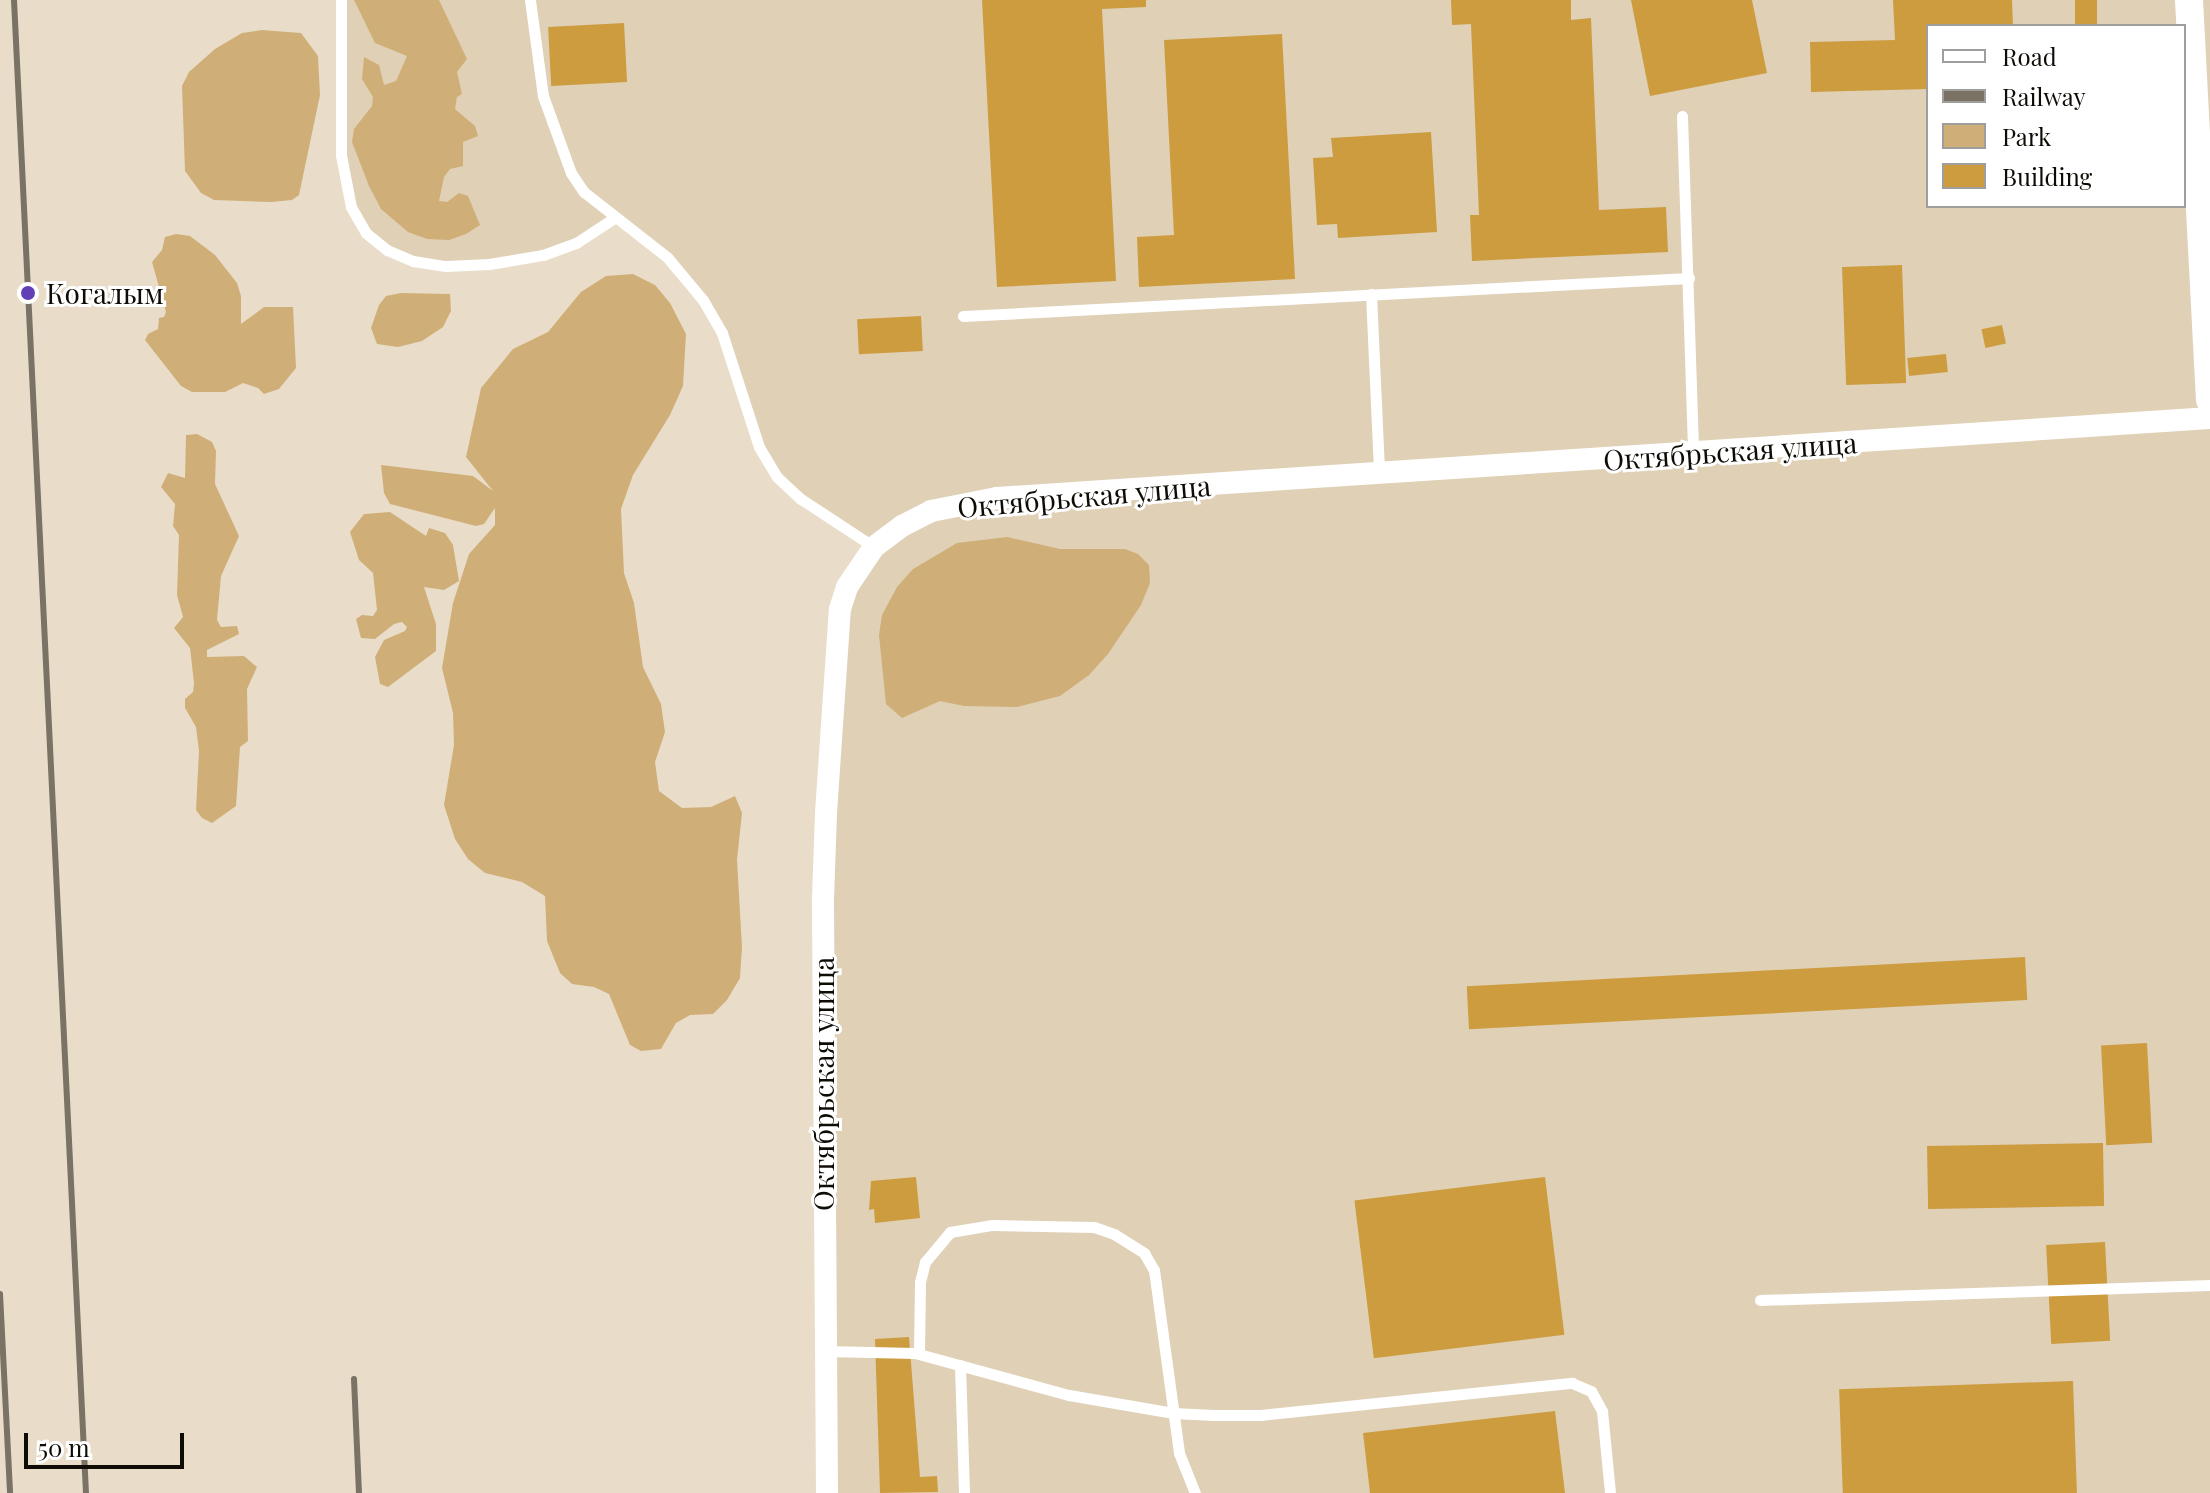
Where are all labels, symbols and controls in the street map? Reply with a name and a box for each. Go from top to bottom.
legend [1926,24,2186,208]
text: Road [2002,40,2057,72]
text: Railway [2002,80,2086,112]
text: Park [2002,120,2051,152]
text: Building [2002,160,2092,192]
place label: Когалым [46,276,164,310]
marker: Когалым [17,282,39,304]
street label: Октябрьская улица [1602,425,1858,477]
street label: Октябрьская улица [956,468,1212,524]
street label: Октябрьская улица [806,957,840,1211]
scale bar [28,1417,188,1467]
text: 50 m [38,1431,90,1463]

